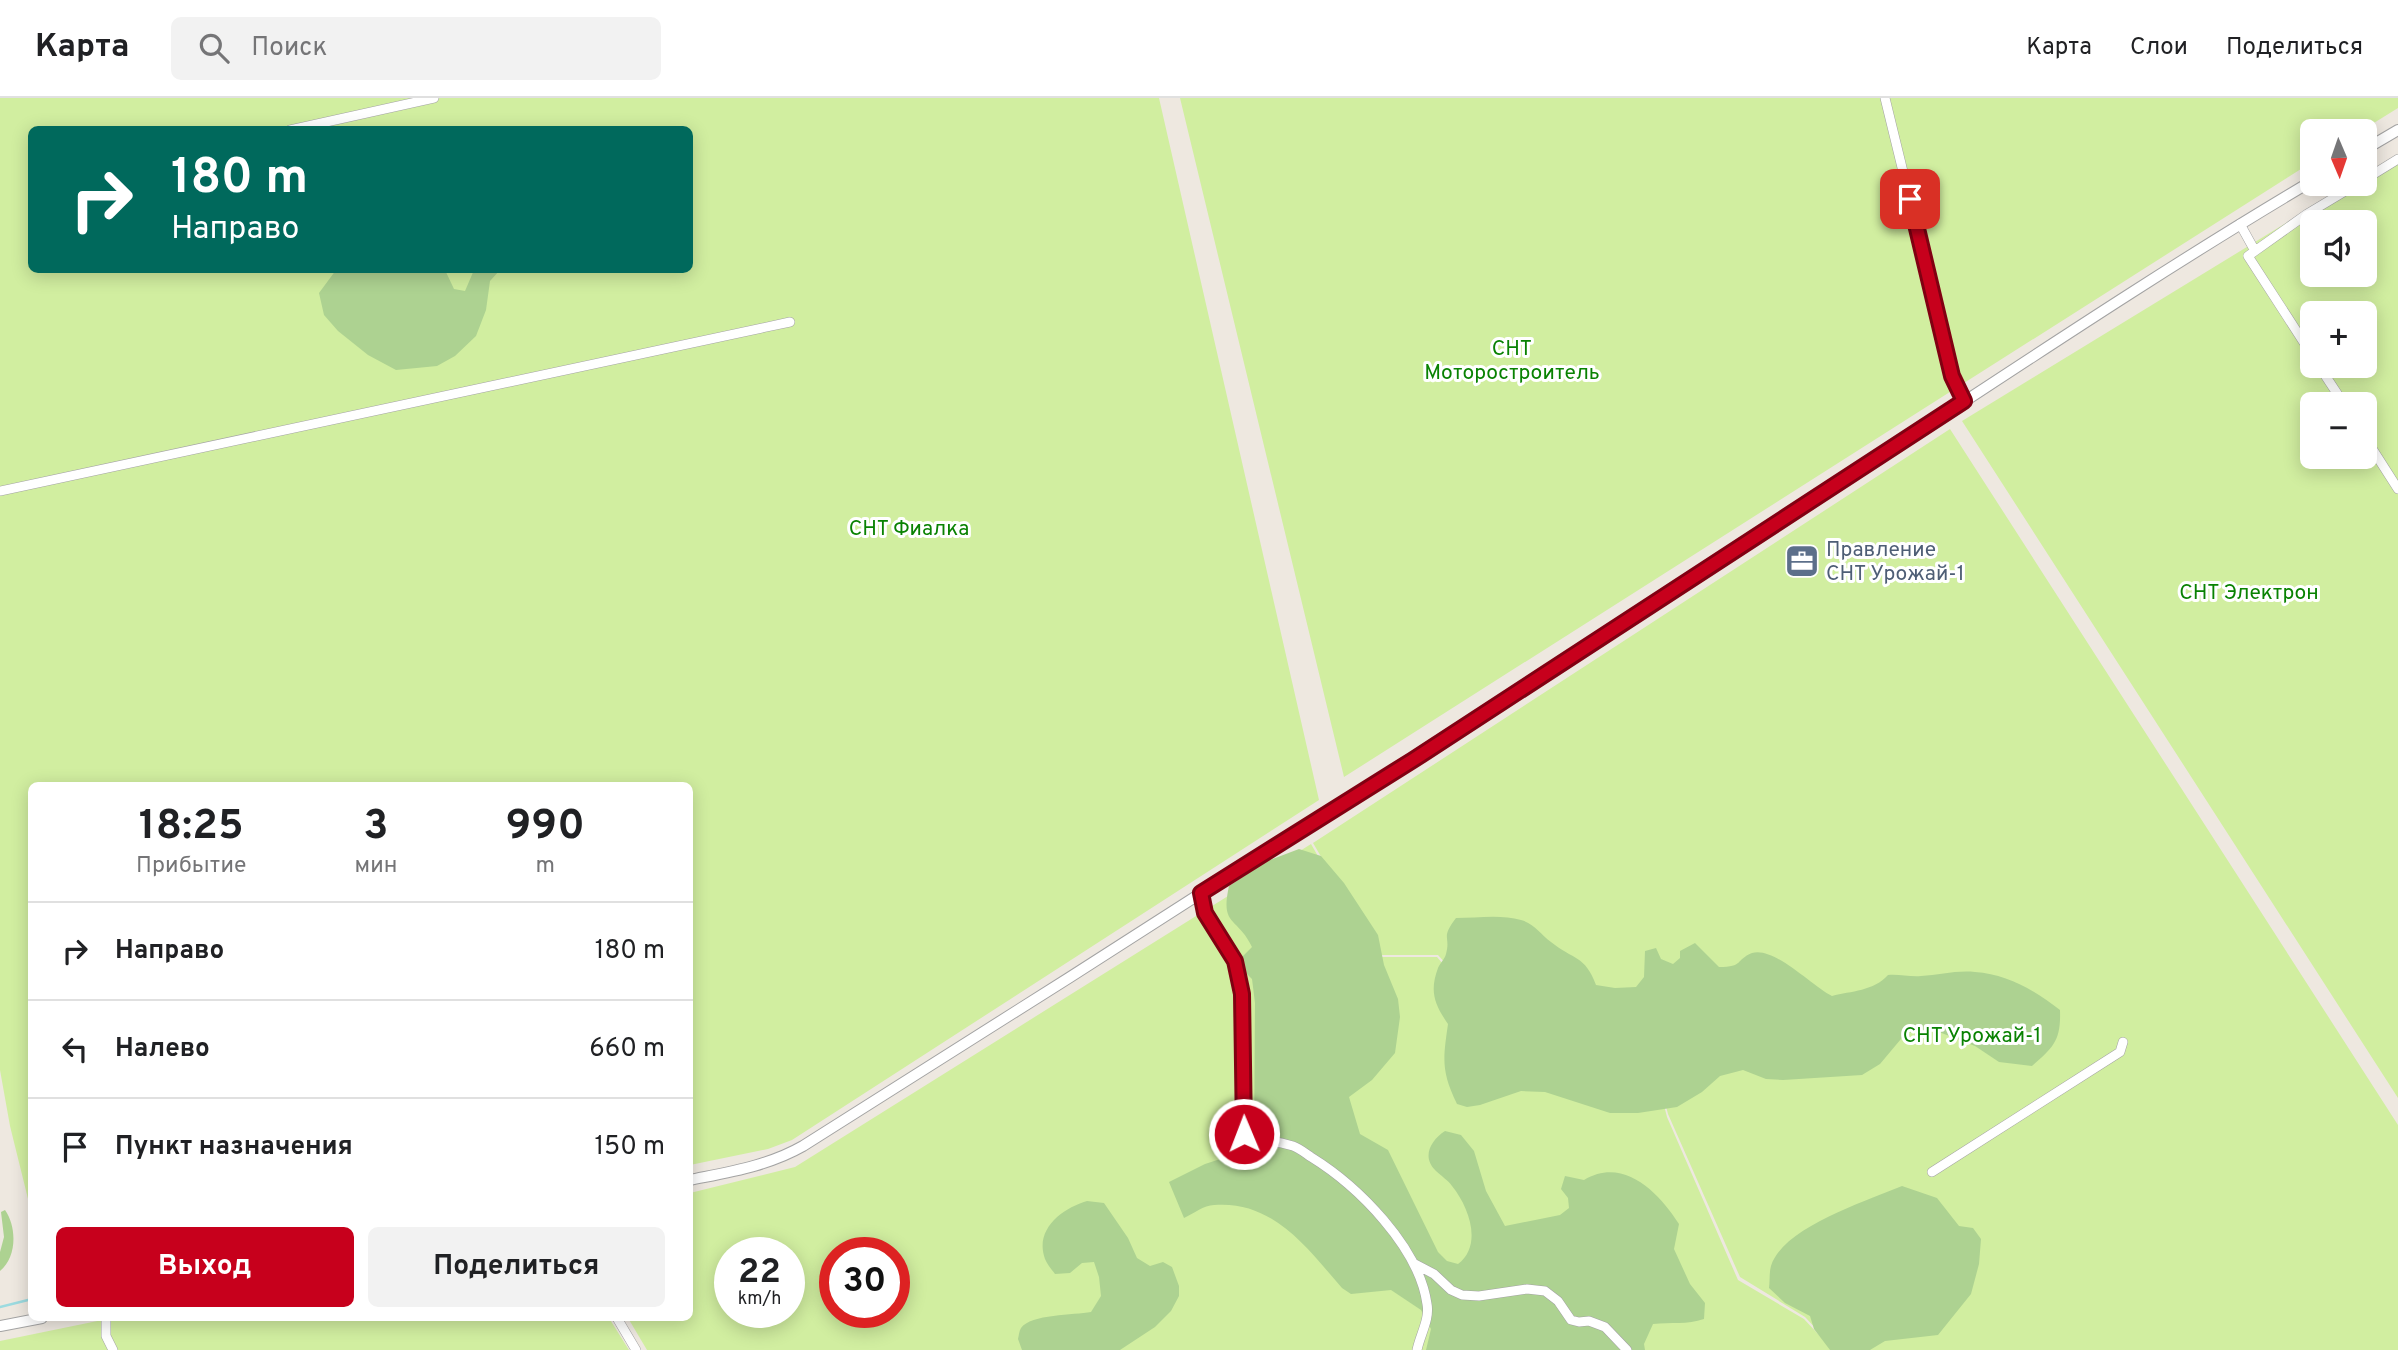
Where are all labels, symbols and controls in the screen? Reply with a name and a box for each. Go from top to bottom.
search box [171,17,661,80]
text: Карта [35,27,129,69]
icon: search [195,29,233,67]
text: Поиск [251,32,327,65]
text: Карта [2026,33,2092,63]
text: Слои [2130,33,2188,63]
text: Поделиться [2226,33,2363,63]
north arrow [2300,119,2376,196]
map controls [2300,119,2377,469]
text: 180 m [171,149,308,211]
icon: right [56,154,147,245]
pin [1880,169,1940,229]
icon: arrive [1891,180,1929,218]
text: Направо [171,210,299,250]
button: sound [2300,210,2377,287]
button: + [2300,301,2377,378]
park label: СНТ Моторостроитель [1424,336,1600,387]
button: − [2300,392,2377,469]
park label: СНТ Фиалка [849,516,969,543]
place label: Правление СНТ Урожай-1 [1826,537,1965,588]
office icon: Правление СНТ Урожай-1 [1783,542,1821,580]
park label: СНТ Электрон [2179,580,2319,607]
text: 18:25 [139,801,244,854]
text: 3 [363,801,389,854]
text: 990 [505,801,585,854]
text: Прибытие [136,852,246,881]
text: мин [354,852,397,881]
text: m [535,852,555,881]
icon: right [56,932,94,970]
text: Направо [115,935,224,968]
text: 180 m [595,935,665,968]
park label: СНТ Урожай-1 [1903,1023,2041,1050]
icon: left [56,1030,94,1068]
text: Налево [115,1033,210,1066]
text: 660 m [589,1033,665,1066]
position arrow [1207,1097,1281,1171]
icon: arrive [56,1128,94,1166]
text: Пункт назначения [115,1131,353,1164]
text: 150 m [594,1131,665,1164]
button: Выход [56,1227,354,1307]
button: Поделиться [368,1227,665,1307]
speed limit sign: 30 [819,1237,910,1328]
text: 22 [738,1251,781,1295]
text: km/h [738,1288,781,1311]

